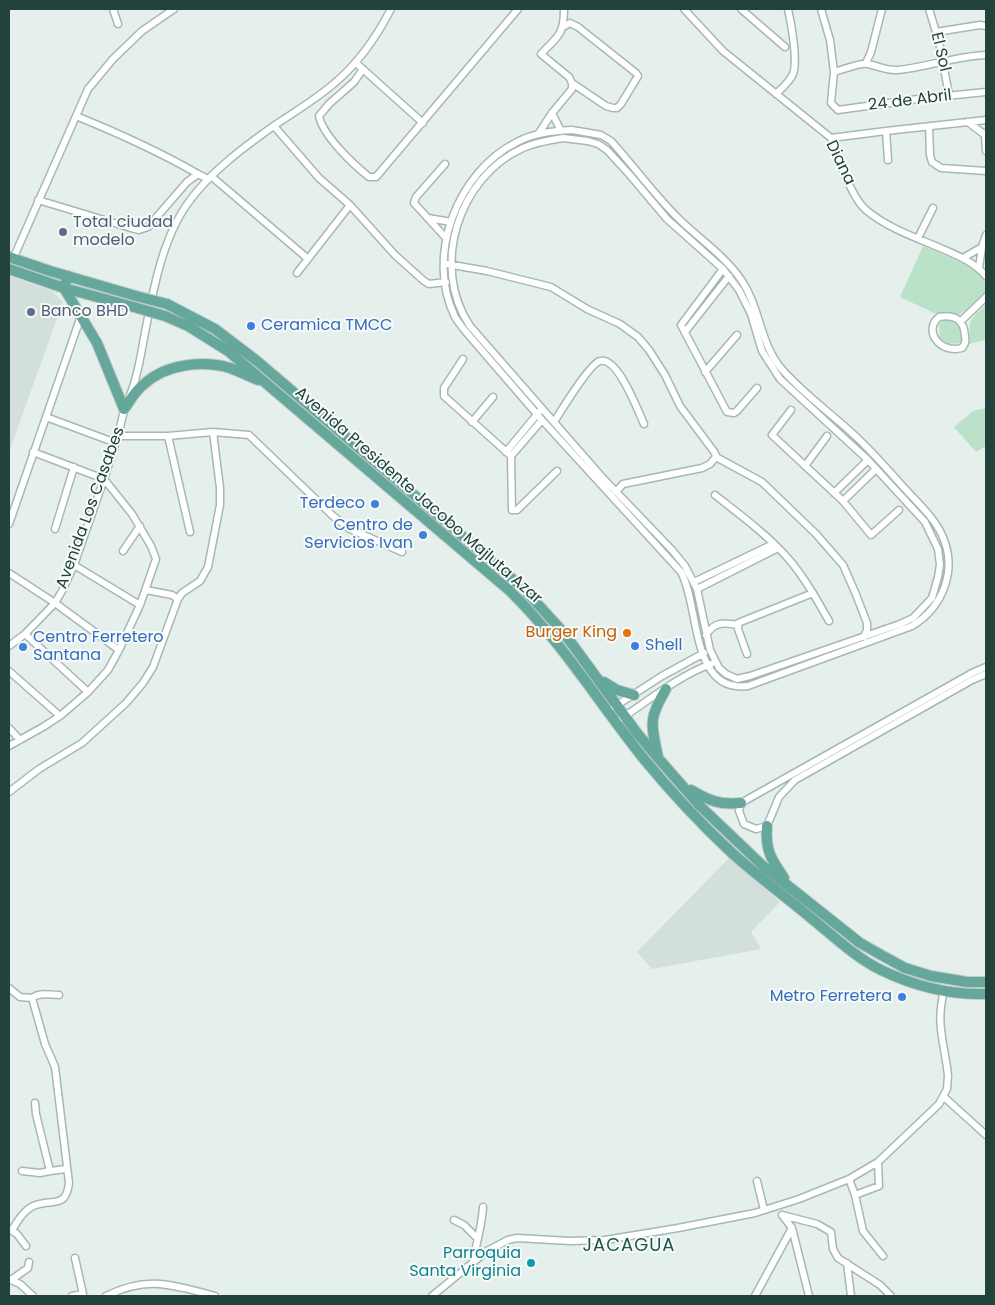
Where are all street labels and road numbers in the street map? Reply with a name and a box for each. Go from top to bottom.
street label: El Sol [926,30,954,74]
street label: 24 de Abril [867,86,953,116]
street label: Diana [821,138,859,188]
street label: Avenida Presidente Jacobo Majluta Azar [290,383,546,609]
street label: Avenida Los Casabes [53,424,129,592]

